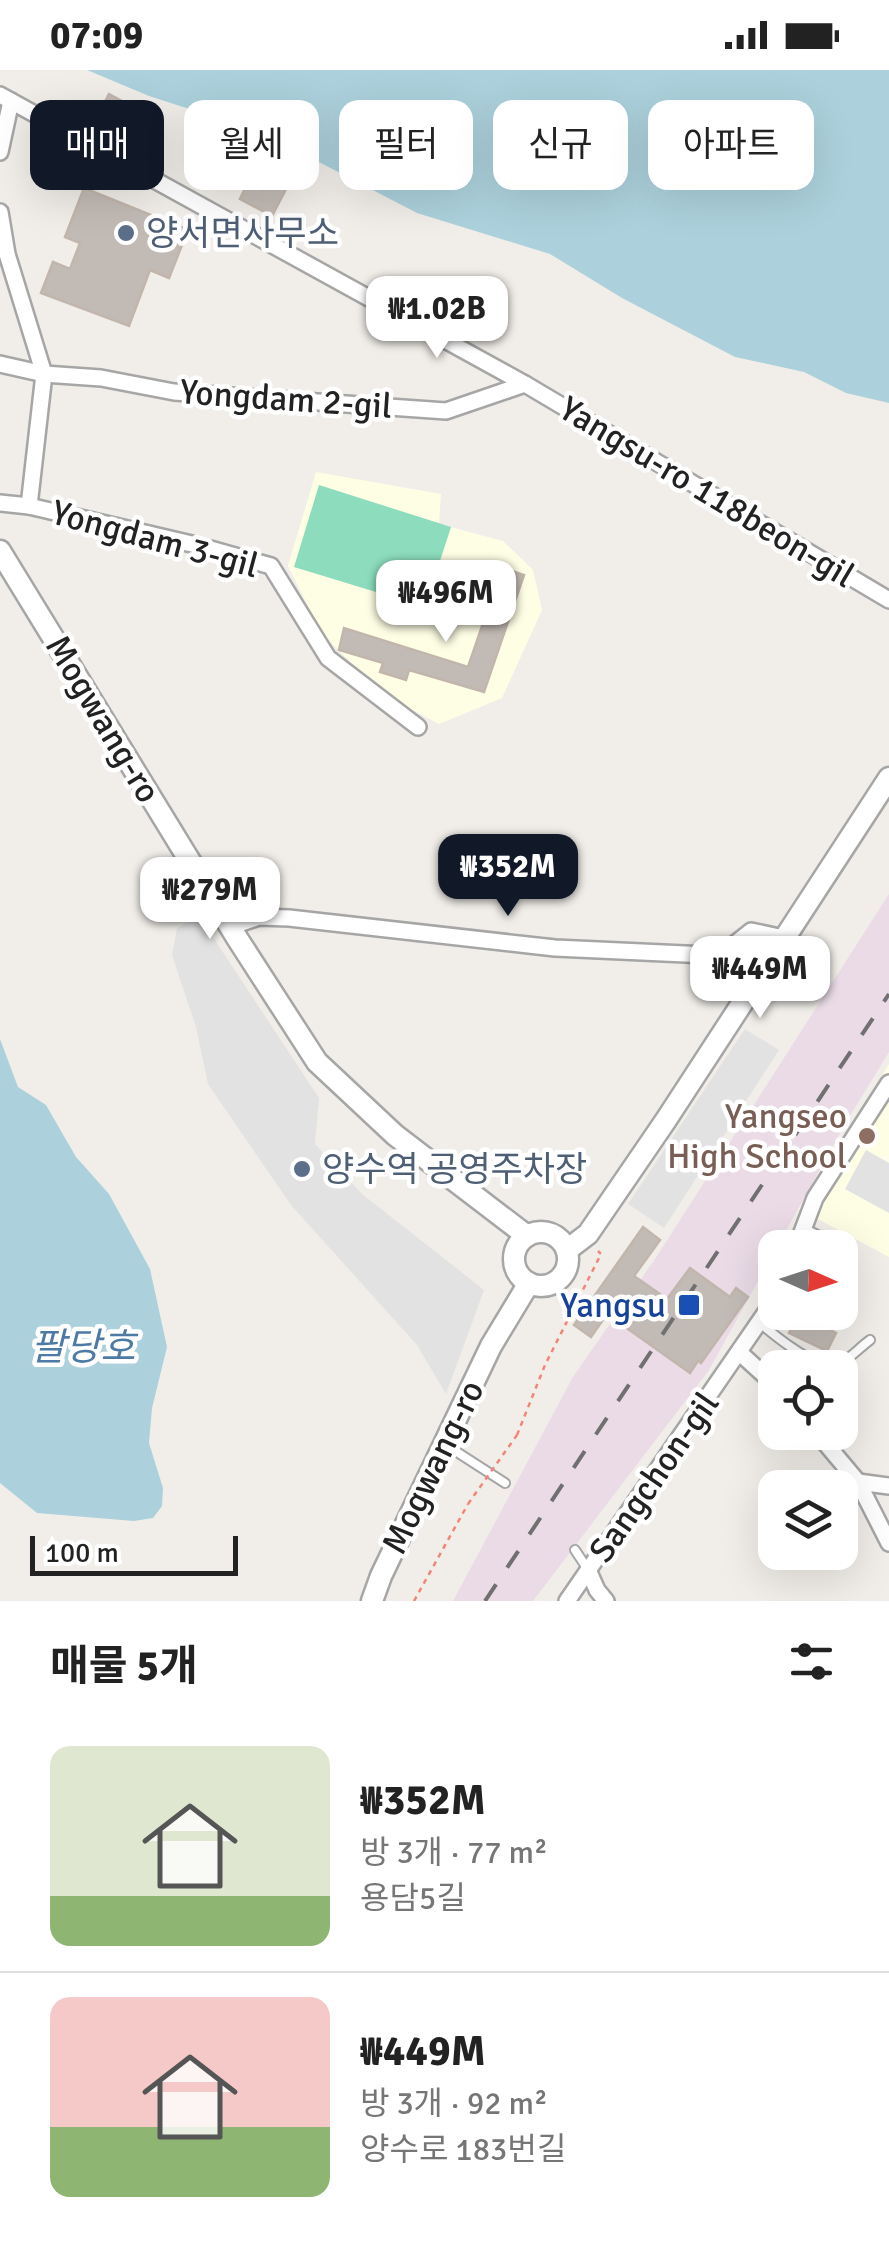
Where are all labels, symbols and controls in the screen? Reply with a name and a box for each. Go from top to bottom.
text: 07:09 [50,12,143,59]
chip: 매매 [30,100,164,190]
chip: 월세 [184,100,319,190]
chip: 필터 [339,100,473,190]
chip: 신규 [493,100,628,190]
chip: 아파트 [648,100,814,190]
place label: 양서면사무소 [146,212,339,255]
marker: 양서면사무소 [115,222,137,244]
pin: ₩1.02B [356,276,518,361]
text: ₩1.02B [388,289,486,328]
street label: Yongdam 2-gil [179,370,393,428]
street label: Yangsu-ro 118beon-gil [552,387,862,597]
street label: Yongdam 3-gil [47,491,263,587]
pin: ₩496M [376,560,516,645]
text: ₩496M [398,573,494,612]
street label: Mogwang-ro [36,627,170,811]
pin: ₩352M [438,834,578,919]
text: ₩352M [460,847,556,886]
pin: ₩279M [140,857,280,942]
text: ₩279M [162,870,258,909]
pin: ₩449M [690,936,830,1021]
text: ₩449M [712,949,808,988]
place label: Yangseo High School [667,1095,847,1178]
marker: Yangseo High School [856,1125,878,1147]
place label: 양수역 공영주차장 [322,1148,587,1191]
marker: 양수역 공영주차장 [291,1158,313,1180]
north arrow [758,1230,858,1330]
map controls [758,1230,858,1570]
place label: Yangsu [560,1284,666,1327]
marker: Yangsu [676,1292,702,1318]
water label: 팔당호 [31,1324,138,1371]
button: locate [758,1350,858,1450]
street label: Mogwang-ro [372,1373,494,1561]
street label: Sangchon-gil [580,1384,728,1570]
button: layers [758,1470,858,1570]
scale bar [30,1531,238,1576]
text: 100 m [45,1536,119,1570]
icon: filters [784,1634,839,1689]
text: 매물 5개 [50,1641,198,1692]
text: ₩352M [360,1775,486,1826]
icon: home [130,1786,250,1906]
text: 방 3개 · 77 m² [360,1833,548,1872]
text: 용담5길 [360,1879,466,1918]
text: ₩449M [360,2026,486,2077]
icon: home [130,2037,250,2157]
text: 방 3개 · 92 m² [360,2084,548,2123]
text: 양수로 183번길 [360,2130,566,2169]

